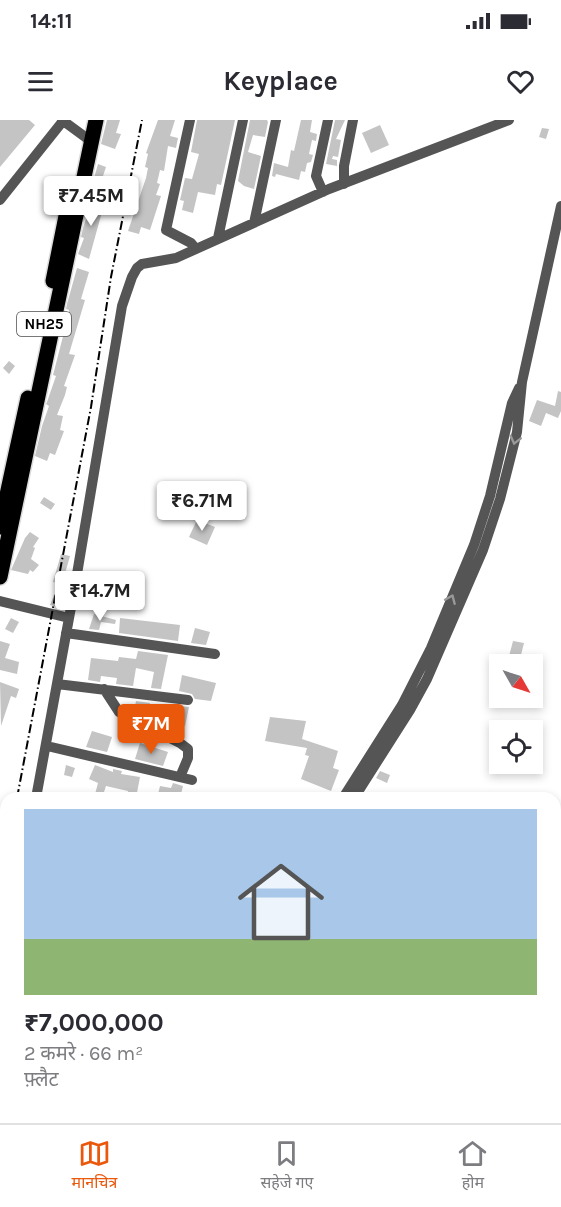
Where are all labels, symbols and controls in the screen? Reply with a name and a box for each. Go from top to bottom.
text: 14:11 [30,8,73,34]
icon: menu [24,65,57,98]
text: Keyplace [223,65,338,97]
icon: heart [504,65,537,98]
pin: ₹7.45M [42,176,140,227]
text: ₹7.45M [58,184,124,207]
road number: NH25 [17,312,71,336]
one-way arrow [509,435,522,445]
pin: ₹6.71M [153,481,251,532]
text: ₹6.71M [171,489,233,512]
pin: ₹14.7M [51,571,149,622]
text: ₹14.7M [69,579,131,602]
one-way arrow [444,595,456,606]
north arrow [489,654,543,708]
map controls [489,654,543,774]
pin: ₹7M [122,704,180,755]
text: ₹7M [132,712,170,735]
button: locate [489,720,543,774]
icon: home [227,848,335,956]
text: ₹7,000,000 [24,1007,164,1038]
text: 2 कमरे · 66 m² [24,1042,143,1065]
text: फ़्लैट [24,1068,59,1091]
tab: मानचित्र [72,1137,117,1195]
tab: सहेजे गए [260,1137,313,1195]
tab: होम [456,1137,489,1195]

